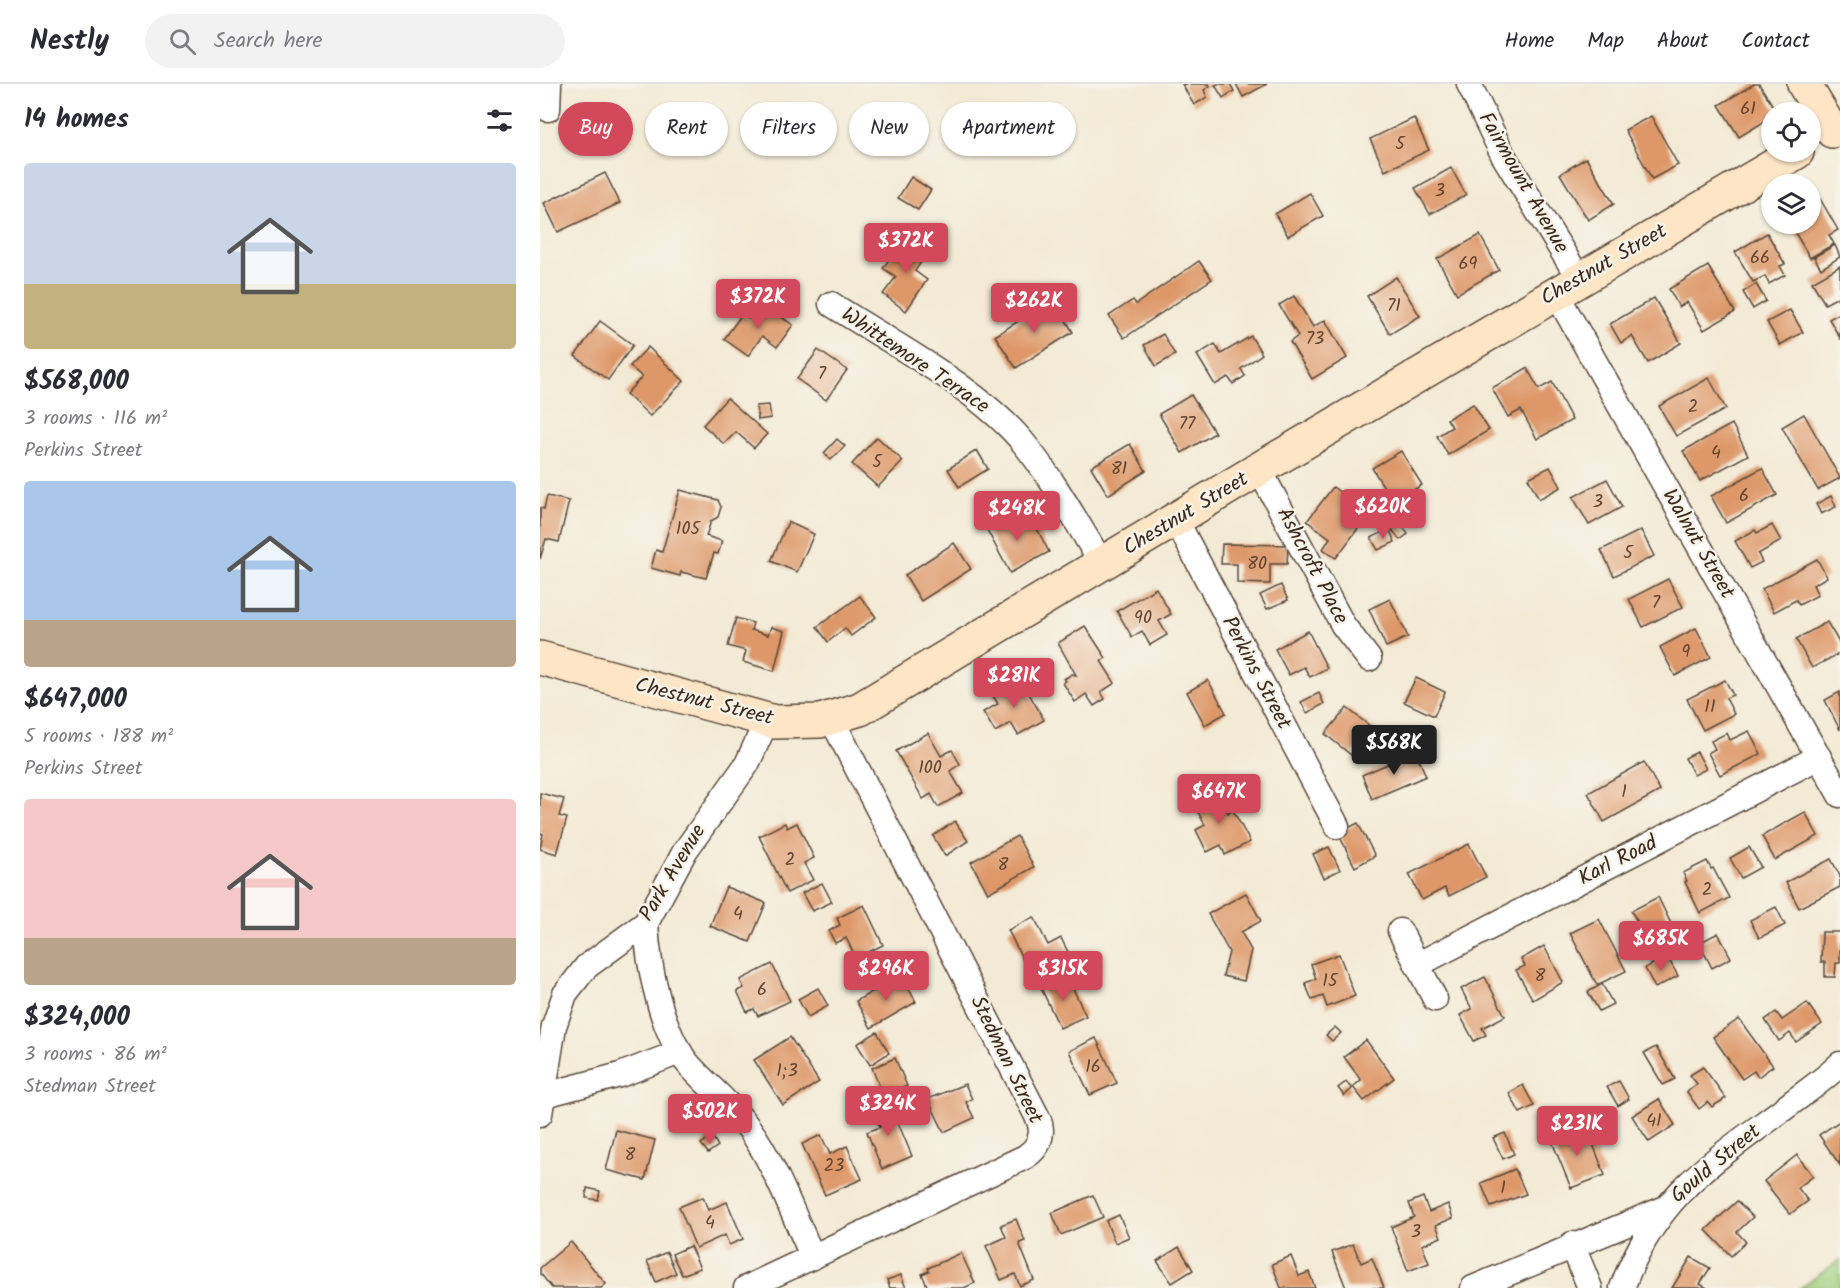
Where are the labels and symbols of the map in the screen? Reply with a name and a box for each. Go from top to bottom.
house number: 61 [1740,95,1756,124]
street label: Fairmount Avenue [1469,106,1577,260]
house number: 5 [1395,130,1406,159]
house number: 3 [1435,177,1445,206]
street label: Chestnut Street [1534,215,1674,315]
pin: $372K [864,223,948,274]
house number: 66 [1750,244,1770,273]
house number: 69 [1459,250,1478,279]
pin: $372K [716,279,800,330]
pin: $262K [992,283,1076,334]
house number: 71 [1387,292,1401,321]
street label: Whittemore Terrace [834,299,996,423]
house number: 73 [1306,325,1324,354]
house number: 7 [818,360,827,389]
house number: 2 [1688,393,1698,422]
house number: 77 [1179,410,1196,439]
house number: 4 [1711,439,1721,468]
house number: 5 [872,448,883,477]
house number: 81 [1111,455,1127,484]
street label: Chestnut Street [1117,463,1256,565]
house number: 6 [1739,482,1749,511]
street label: Walnut Street [1653,483,1743,606]
house number: 3 [1593,488,1603,517]
pin: $620K [1341,489,1425,540]
pin: $248K [975,491,1059,542]
street label: Ashcroft Place [1267,502,1357,631]
house number: 105 [676,515,701,544]
house number: 5 [1623,539,1634,568]
house number: 80 [1247,550,1267,579]
house number: 7 [1652,589,1661,618]
house number: 90 [1134,604,1152,633]
street label: Perkins Street [1212,610,1300,736]
house number: 9 [1682,638,1691,667]
pin: $281K [972,658,1056,709]
street label: Chestnut Street [631,669,777,735]
house number: 11 [1704,693,1716,722]
pin: $568K [1352,725,1436,776]
house number: 100 [918,754,942,783]
pin: $647K [1177,774,1261,825]
house number: 1 [1621,778,1627,807]
street label: Park Avenue [631,818,715,928]
street label: Karl Road [1573,827,1664,895]
house number: 2 [785,846,795,875]
house number: 8 [998,851,1009,880]
house number: 2 [1702,876,1712,905]
house number: 4 [733,900,743,929]
pin: $685K [1619,921,1703,972]
pin: $296K [844,951,928,1002]
pin: $315K [1021,951,1105,1002]
house number: 8 [1535,962,1546,991]
house number: 15 [1322,967,1339,996]
house number: 6 [757,976,767,1005]
street label: Stedman Street [961,990,1052,1130]
house number: 16 [1085,1053,1101,1082]
house number: 1;3 [776,1057,798,1086]
pin: $324K [846,1086,930,1137]
pin: $502K [668,1094,752,1145]
pin: $231K [1535,1106,1619,1157]
house number: 41 [1646,1107,1662,1136]
street label: Gould Street [1663,1116,1769,1212]
house number: 8 [625,1141,636,1170]
house number: 23 [824,1152,844,1181]
house number: 1 [1500,1174,1506,1203]
house number: 4 [705,1209,715,1238]
house number: 3 [1411,1218,1421,1247]

